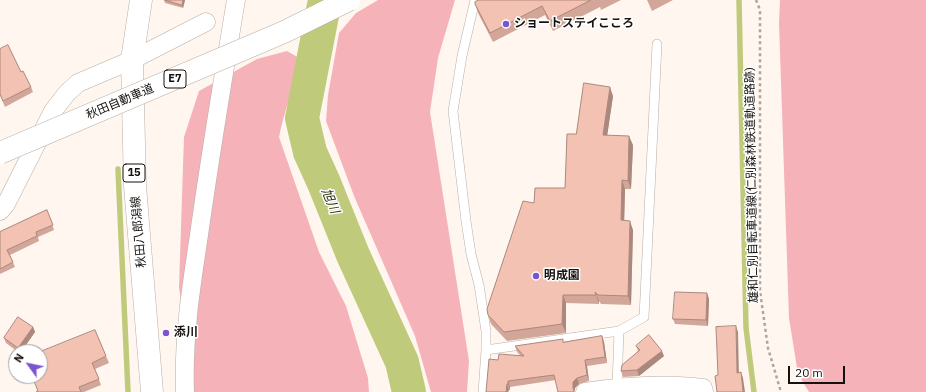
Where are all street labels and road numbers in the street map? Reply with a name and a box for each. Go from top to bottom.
street label: 雄和仁別自転車道線(仁別森林鉄道軌道路跡) [743,67,761,303]
road number: E7 [164,70,186,88]
street label: 秋田自動車道 [84,81,156,123]
road number: 15 [123,164,145,182]
street label: 秋田八郎潟線 [129,196,149,268]

